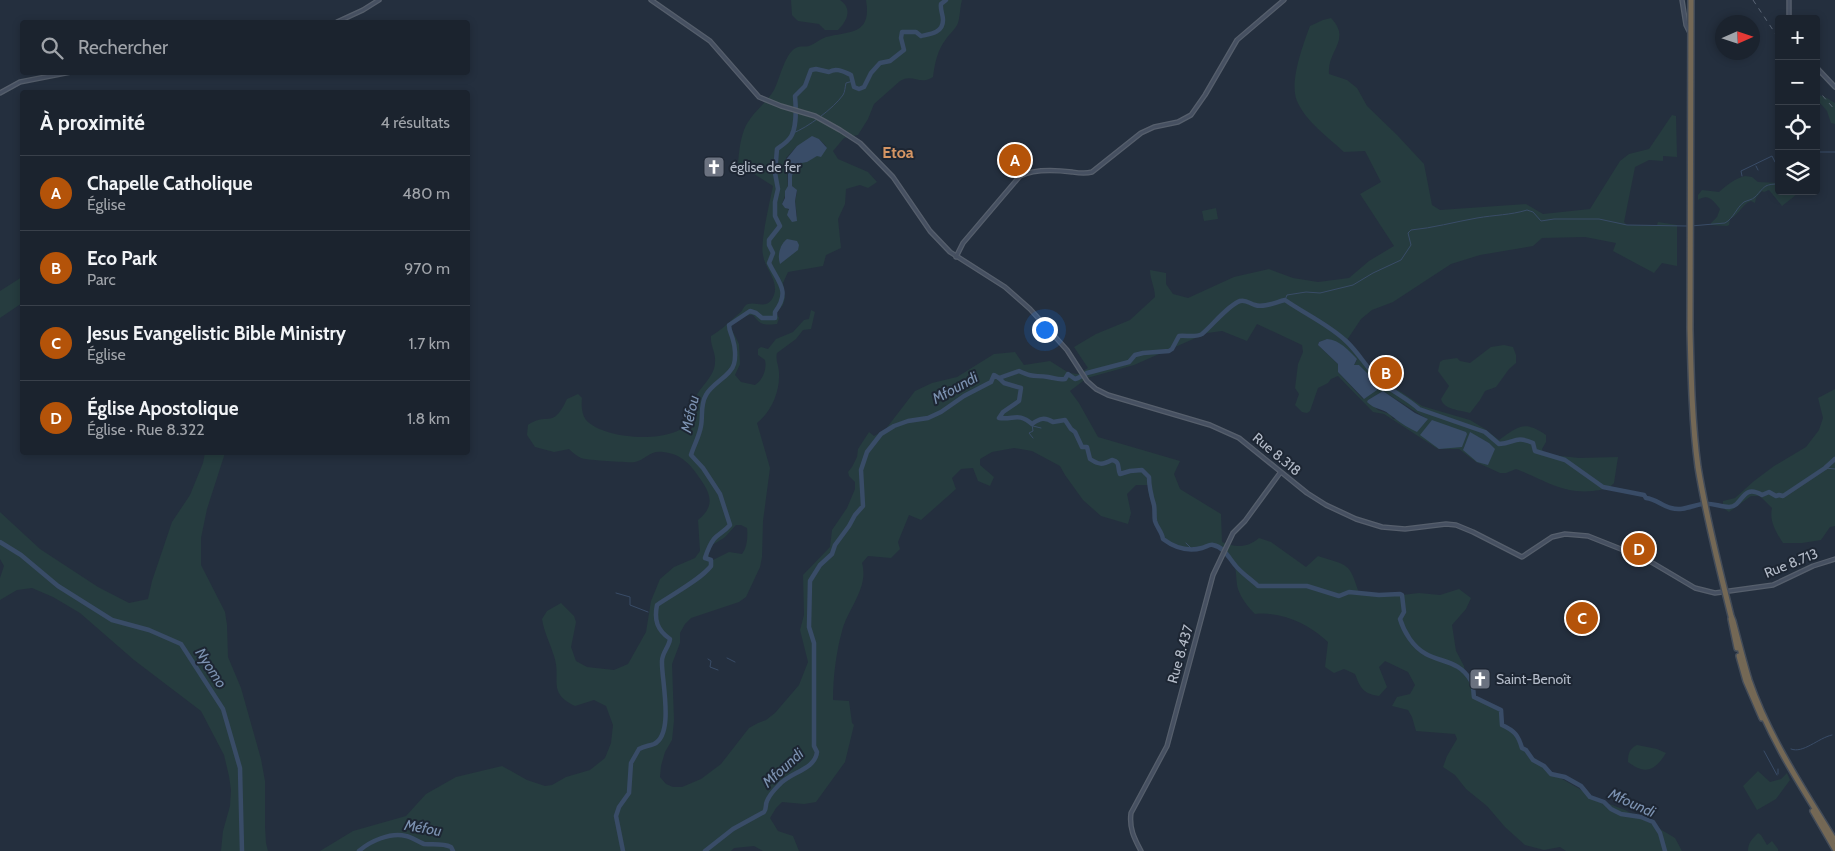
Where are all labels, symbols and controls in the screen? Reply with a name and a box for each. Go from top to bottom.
north arrow [1715,15,1760,60]
map controls [1775,15,1820,195]
button: + [1775,15,1820,60]
search box [20,20,470,75]
icon: search [38,34,66,62]
text: Rechercher [78,36,168,59]
button: − [1775,60,1820,105]
button: locate [1775,105,1820,150]
text: À proximité [40,110,145,135]
text: 4 résultats [380,113,450,132]
pin: A [999,141,1031,179]
district label: Etoa [882,143,914,162]
button: layers [1775,150,1820,195]
church icon: église de fer [702,155,726,179]
place label: église de fer [730,158,801,176]
text: Chapelle Catholique [87,172,253,195]
text: A [51,184,61,203]
text: 480 m [402,184,450,203]
text: Église [87,195,126,214]
text: Eco Park [87,247,157,270]
text: B [51,259,61,278]
text: 970 m [404,259,450,278]
text: Parc [87,270,116,289]
your location [1032,317,1058,343]
text: Jesus Evangelistic Bible Ministry [87,322,346,345]
text: C [51,334,61,353]
text: 1.7 km [409,334,450,353]
text: Église [87,345,126,364]
pin: B [1370,354,1402,392]
water label: Mfoundi [928,368,982,408]
water label: Méfou [677,394,703,435]
text: Église Apostolique [87,397,238,420]
text: D [50,409,62,428]
text: 1.8 km [407,409,450,428]
text: Église · Rue 8.322 [87,420,205,439]
street label: Rue 8.318 [1249,428,1305,480]
pin: D [1623,530,1655,568]
street label: Rue 8.713 [1761,544,1821,582]
pin: C [1566,599,1598,637]
street label: Rue 8.437 [1163,623,1197,685]
water label: Nyomo [191,645,231,692]
church icon: Saint-Benoît [1468,667,1492,691]
place label: Saint-Benoît [1496,670,1571,688]
water label: Mfoundi [758,744,808,792]
water label: Mfoundi [1605,784,1659,822]
water label: Méfou [402,816,443,840]

